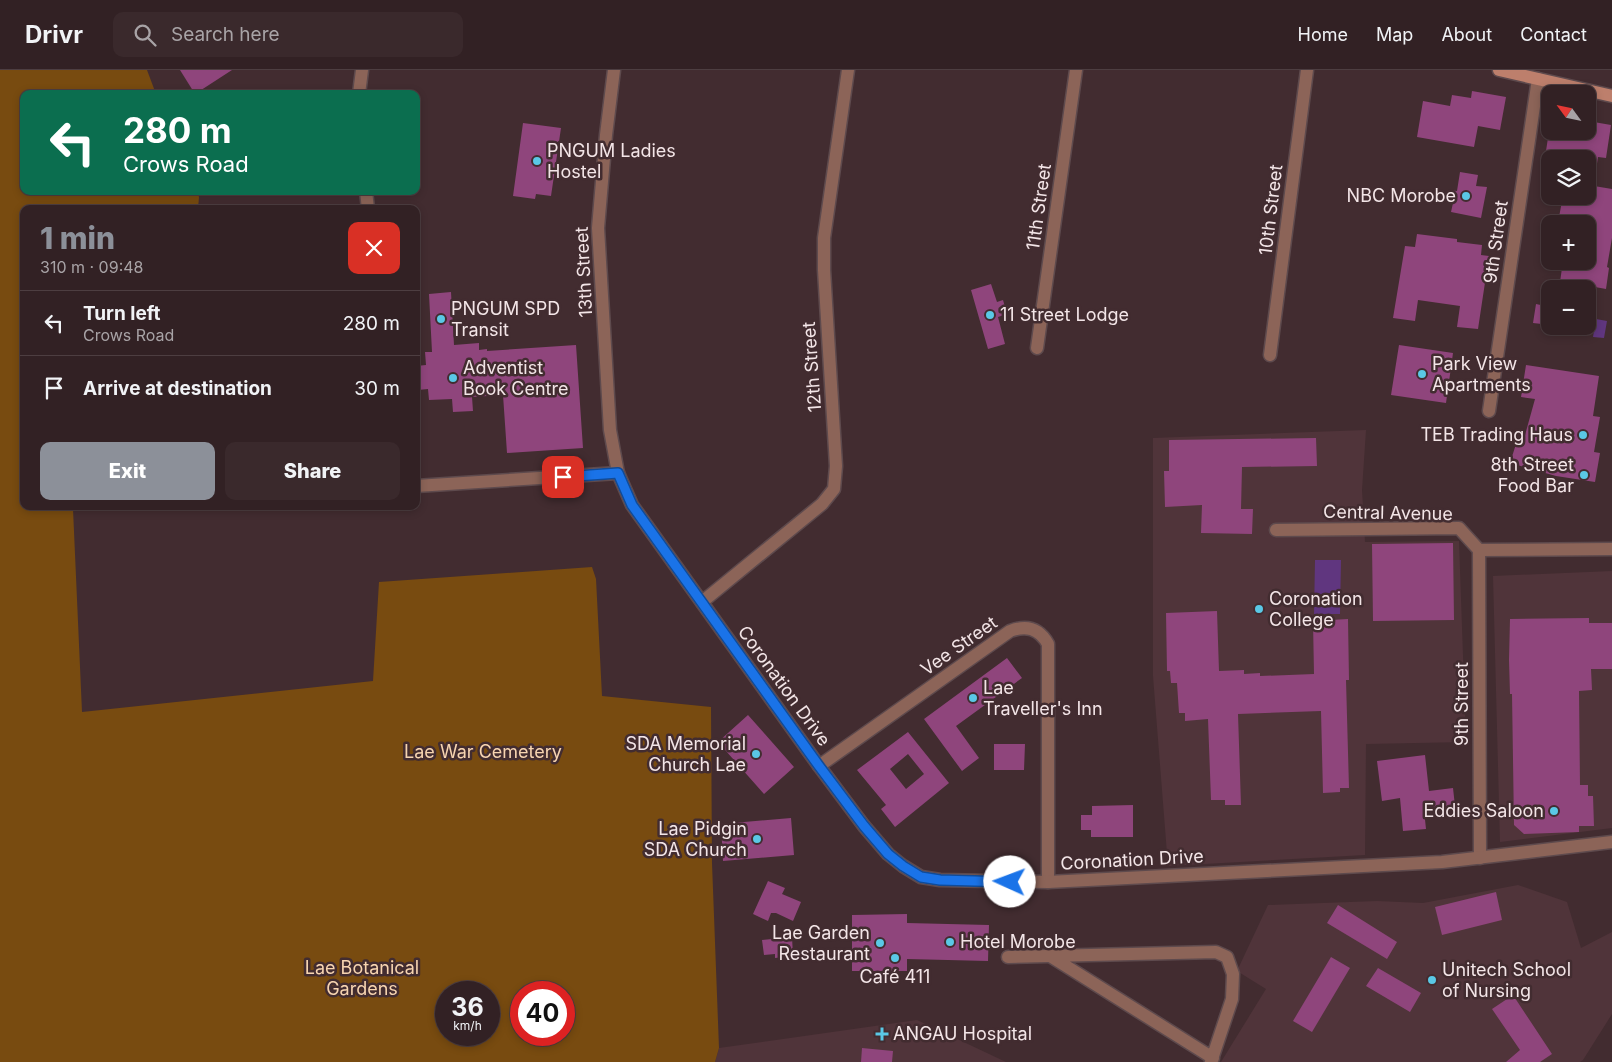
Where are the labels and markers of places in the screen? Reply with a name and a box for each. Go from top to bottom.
place label: PNGUM Ladies Hostel [547,140,676,182]
marker: PNGUM Ladies Hostel [531,155,543,167]
place label: NBC Morobe [1347,185,1456,206]
marker: NBC Morobe [1460,190,1472,202]
place label: PNGUM SPD Transit [451,298,560,340]
place label: 11 Street Lodge [1000,304,1129,325]
marker: 11 Street Lodge [984,309,996,321]
marker: PNGUM SPD Transit [435,313,447,325]
place label: Park View Apartments [1432,353,1531,395]
place label: Adventist Book Centre [463,357,568,399]
marker: Park View Apartments [1416,368,1428,380]
marker: Adventist Book Centre [447,372,459,384]
place label: TEB Trading Haus [1420,424,1573,445]
marker: TEB Trading Haus [1577,429,1589,441]
place label: 8th Street Food Bar [1490,454,1574,496]
pin [542,456,584,498]
marker: 8th Street Food Bar [1578,469,1590,481]
place label: Coronation College [1269,588,1363,630]
marker: Coronation College [1253,603,1265,615]
place label: Lae Traveller's Inn [983,677,1103,719]
marker: Lae Traveller's Inn [967,692,979,704]
place label: SDA Memorial Church Lae [625,733,746,775]
marker: SDA Memorial Church Lae [750,748,762,760]
place label: Eddies Saloon [1423,800,1544,821]
marker: Eddies Saloon [1548,805,1560,817]
place label: Lae Pidgin SDA Church [644,818,747,860]
marker: Lae Pidgin SDA Church [751,833,763,845]
place label: Lae Garden Restaurant [772,922,870,964]
place label: Hotel Morobe [960,931,1076,952]
marker: Hotel Morobe [944,936,956,948]
marker: Lae Garden Restaurant [874,937,886,949]
marker: Café 411 [889,952,901,964]
place label: Unitech School of Nursing [1442,959,1571,1001]
place label: Café 411 [860,966,930,987]
marker: Unitech School of Nursing [1426,974,1438,986]
place label: ANGAU Hospital [893,1023,1032,1044]
marker: ANGAU Hospital [875,1027,889,1041]

